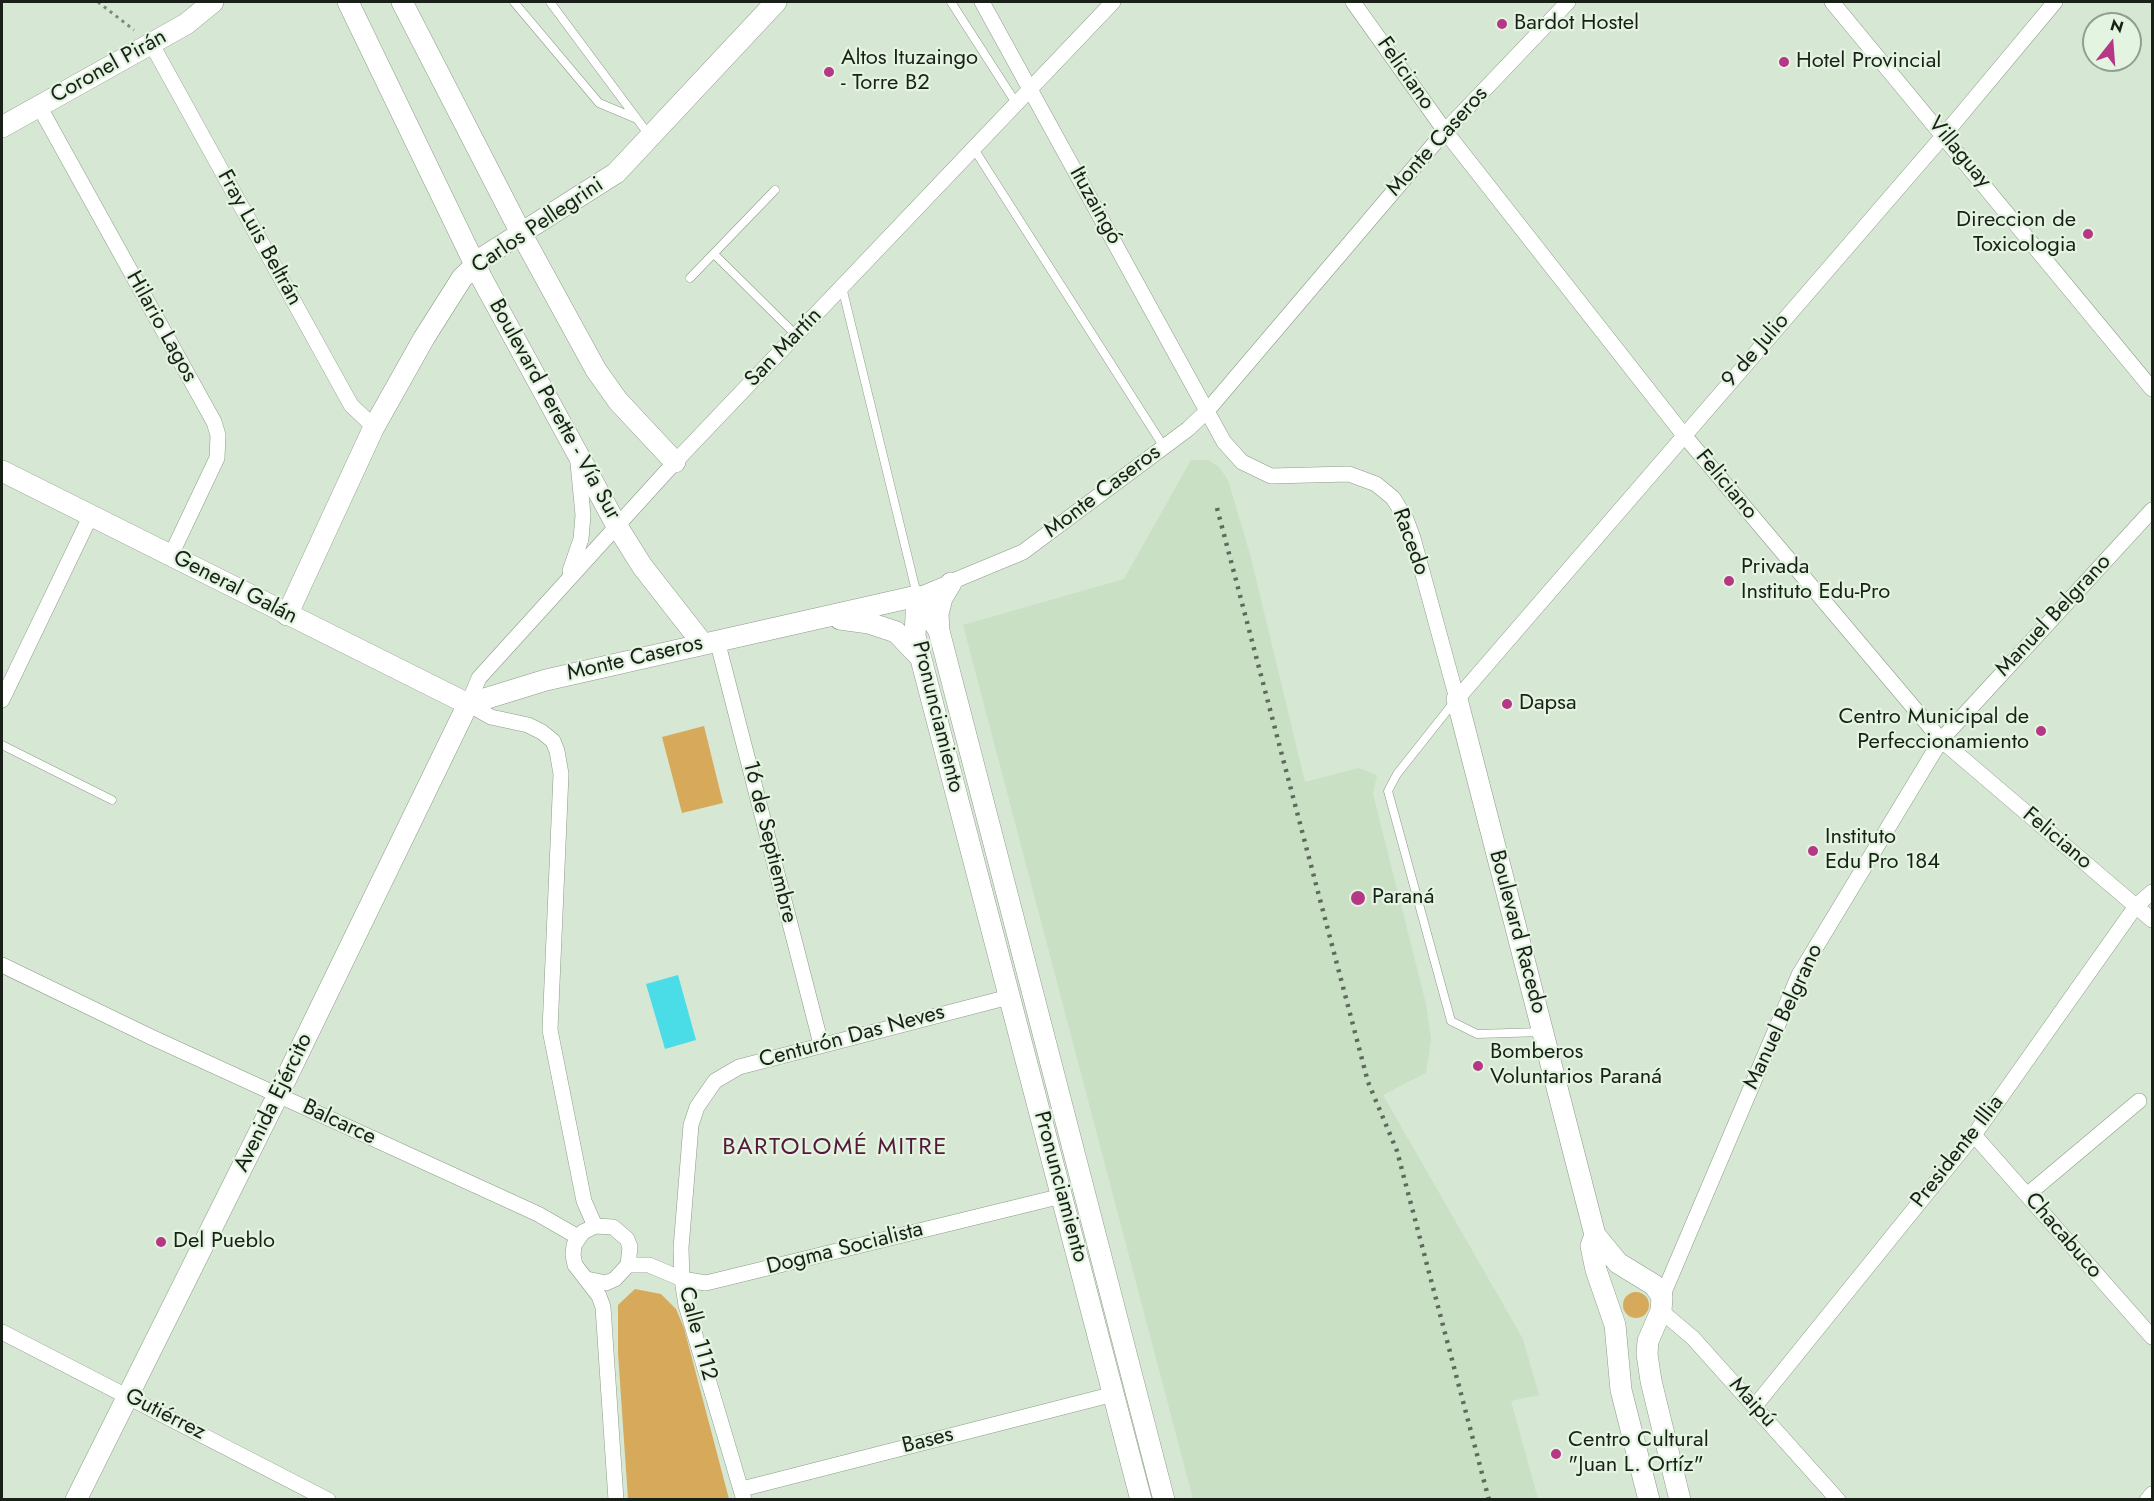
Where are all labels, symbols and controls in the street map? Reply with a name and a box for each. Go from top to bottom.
place label: Bardot Hostel [1514,11,1639,37]
north arrow [2082,12,2142,72]
text: N [2107,13,2126,39]
marker: Bardot Hostel [1495,17,1509,31]
street label: Coronel Pirán [46,24,172,110]
street label: Feliciano [1370,33,1440,115]
place label: Altos Ituzaingo - Torre B2 [841,46,978,98]
place label: Hotel Provincial [1796,49,1941,75]
marker: Hotel Provincial [1777,55,1791,69]
marker: Altos Ituzaingo - Torre B2 [822,65,836,79]
street label: Monte Caseros [1382,82,1494,202]
street label: Villaguay [1922,112,1996,194]
street label: Ituzaingó [1063,163,1127,249]
street label: Fray Luis Beltrán [211,166,307,310]
street label: Carlos Pellegrini [467,172,609,280]
place label: Direccion de Toxicologia [1956,208,2076,260]
marker: Direccion de Toxicologia [2081,227,2095,241]
street label: Hilario Lagos [120,267,202,387]
street label: Boulevard Perette - Vía Sur [482,295,626,525]
street label: San Martín [740,303,828,393]
street label: 9 de Julio [1717,309,1795,393]
street label: Monte Caseros [1040,440,1166,544]
street label: Feliciano [1689,445,1763,525]
street label: Racedo [1386,505,1434,579]
street label: General Galán [168,545,302,631]
street label: Manuel Belgrano [1991,549,2117,683]
place label: Privada Instituto Edu-Pro [1741,555,1890,606]
marker: Privada Instituto Edu-Pro [1722,574,1736,588]
street label: Monte Caseros [565,631,705,687]
street label: Pronunciamiento [905,638,969,796]
place label: Dapsa [1519,691,1577,717]
marker: Dapsa [1500,697,1514,711]
place label: Centro Municipal de Perfeccionamiento [1838,705,2029,756]
marker: Centro Municipal de Perfeccionamiento [2034,724,2048,738]
street label: 16 de Septiembre [736,758,802,926]
street label: Feliciano [2017,802,2097,876]
place label: Instituto Edu Pro 184 [1825,825,1940,876]
marker: Instituto Edu Pro 184 [1806,844,1820,858]
street label: Boulevard Racedo [1482,847,1552,1017]
place label: Paraná [1372,885,1434,911]
marker: Paraná [1349,889,1367,907]
street label: Manuel Belgrano [1739,940,1829,1094]
street label: Centurón Das Neves [756,1000,948,1074]
street label: Avenida Ejército [229,1029,319,1177]
place label: Bomberos Voluntarios Paraná [1490,1040,1662,1092]
marker: Bomberos Voluntarios Paraná [1471,1059,1485,1073]
street label: Presidente Illia [1906,1091,2010,1213]
street label: Balcarce [298,1095,380,1151]
street label: Pronunciamiento [1027,1109,1093,1265]
district label: BARTOLOMÉ MITRE [722,1134,948,1162]
street label: Chacabuco [2019,1188,2107,1284]
street label: Dogma Socialista [764,1217,926,1281]
place label: Del Pueblo [173,1229,275,1255]
marker: Del Pueblo [154,1235,168,1249]
street label: Calle 1112 [672,1284,722,1384]
street label: Maipú [1723,1373,1781,1433]
street label: Gutiérrez [120,1384,210,1446]
street label: Bases [900,1422,956,1460]
place label: Centro Cultural "Juan L. Ortíz" [1568,1428,1709,1480]
marker: Centro Cultural "Juan L. Ortíz" [1549,1447,1563,1461]

